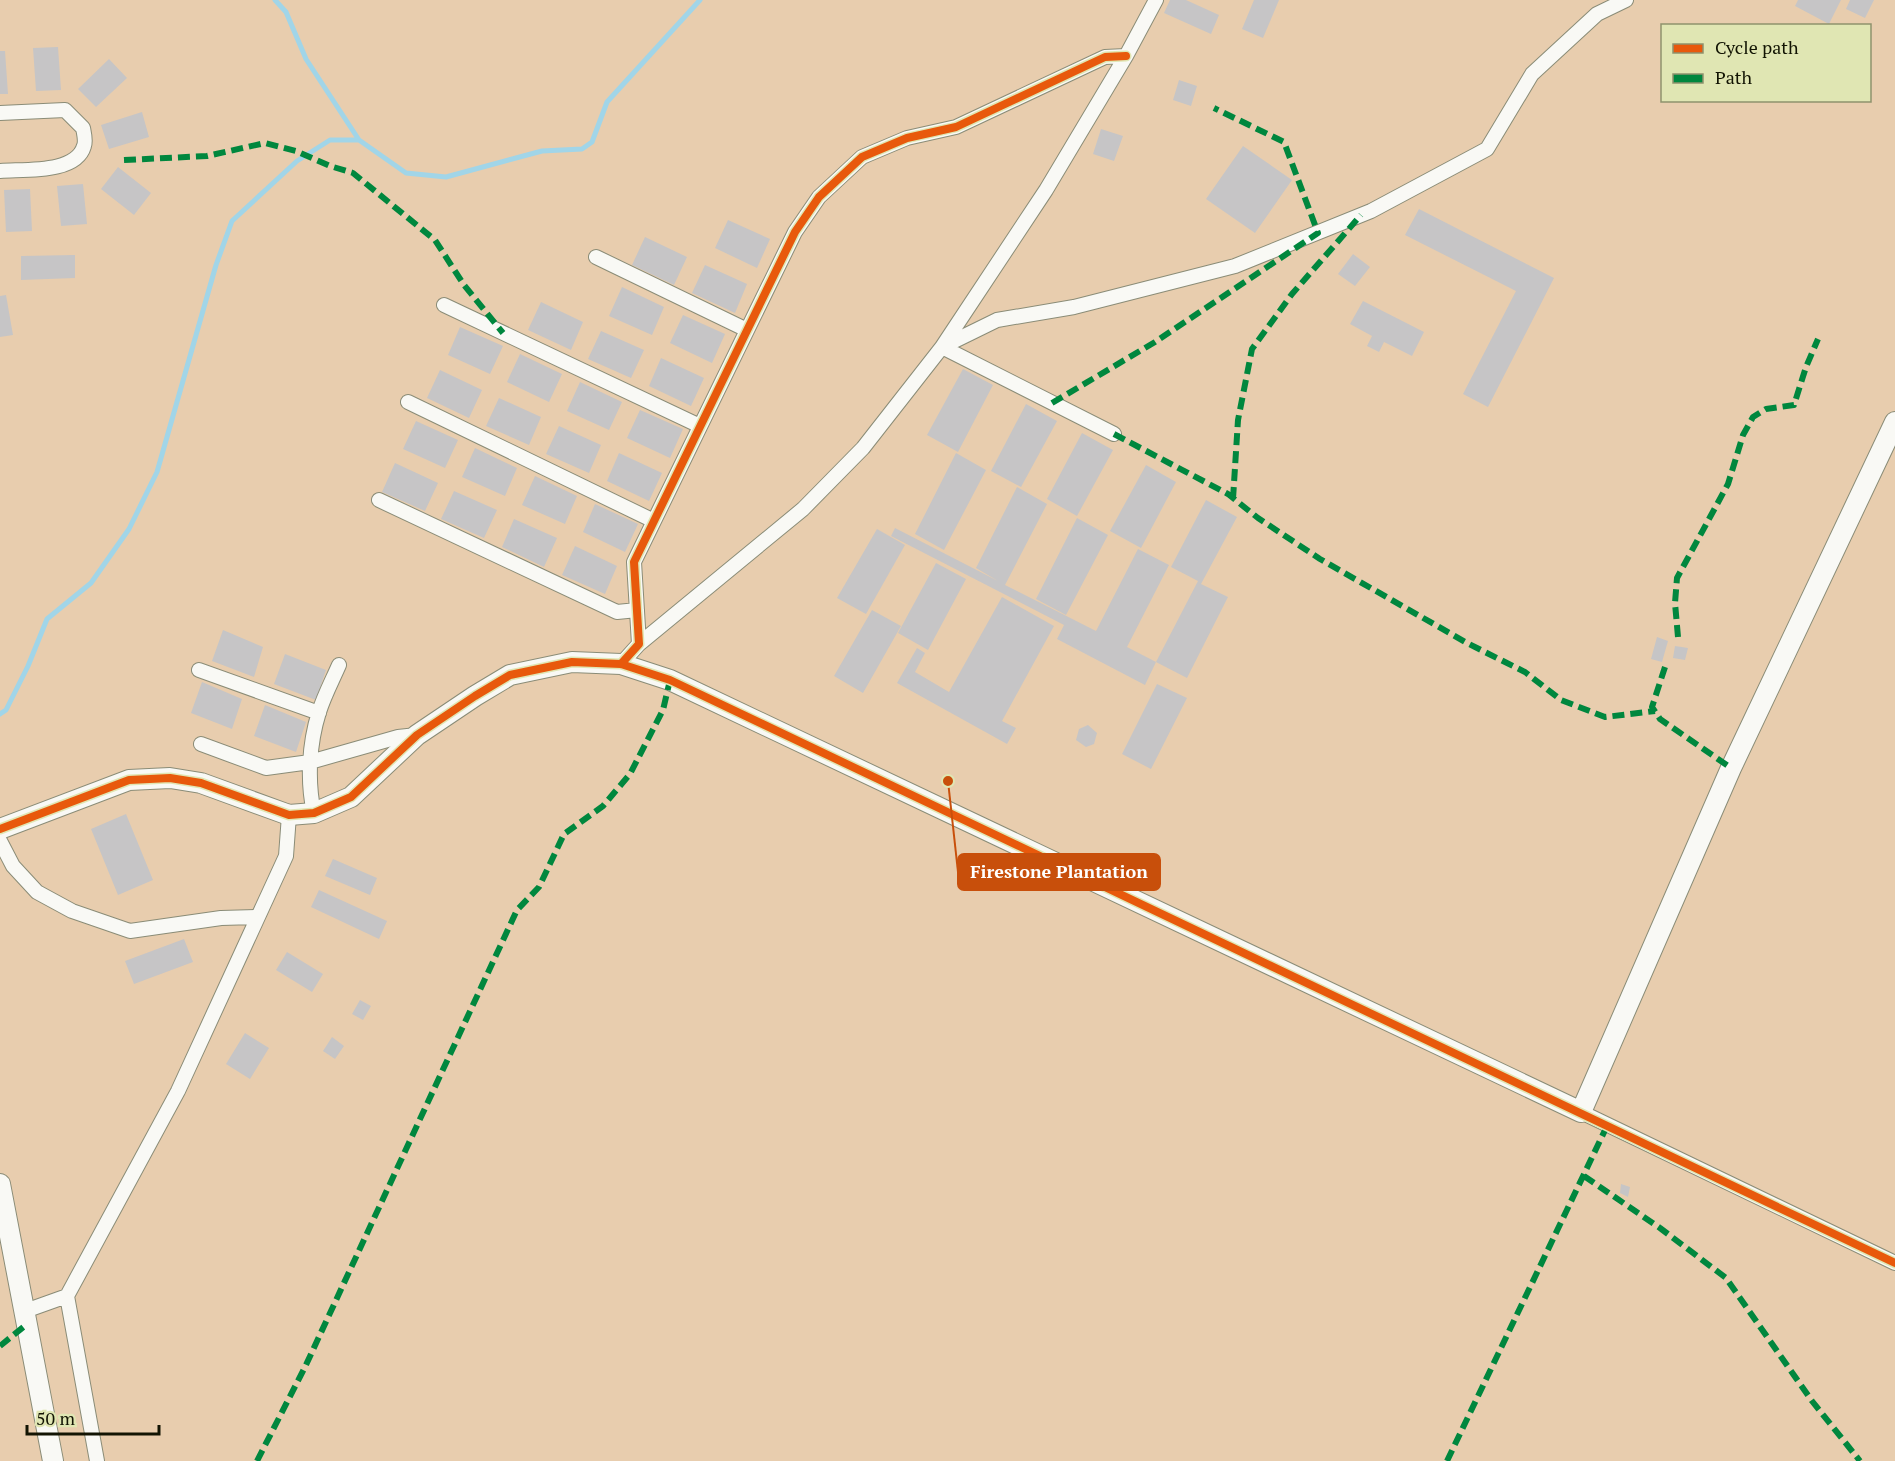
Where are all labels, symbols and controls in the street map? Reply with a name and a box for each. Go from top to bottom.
legend [1661,24,1871,102]
text: Cycle path [1715,35,1799,59]
text: Path [1715,65,1752,89]
callout: Firestone Plantation [958,854,1160,890]
text: Firestone Plantation [970,859,1148,883]
scale bar [27,1398,159,1436]
text: 50 m [36,1406,76,1430]

